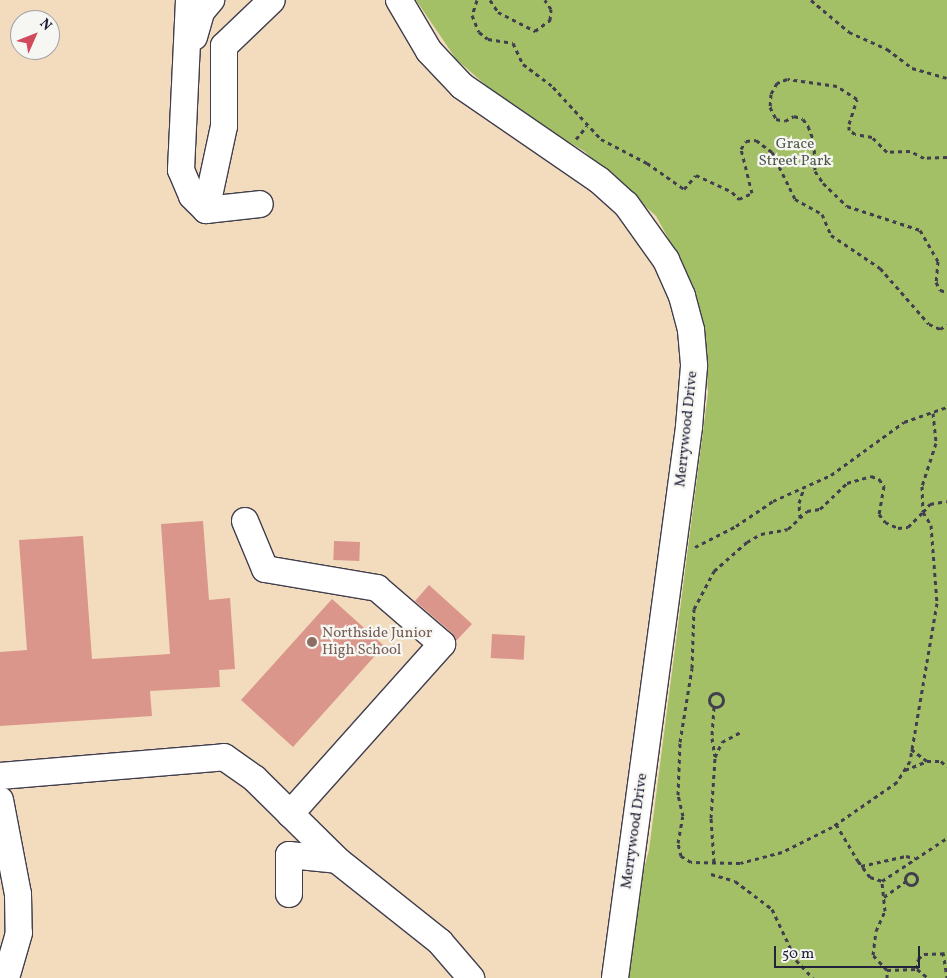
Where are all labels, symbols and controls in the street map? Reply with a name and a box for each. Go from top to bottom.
north arrow [10,10,60,60]
text: N [35,15,56,35]
park label: Grace Street Park [759,135,831,170]
street label: Merrywood Drive [672,370,702,488]
place label: Northside Junior High School [322,624,432,659]
marker: Northside Junior High School [306,636,318,648]
street label: Merrywood Drive [618,772,652,890]
scale bar [777,936,923,968]
text: 50 m [782,944,814,965]

